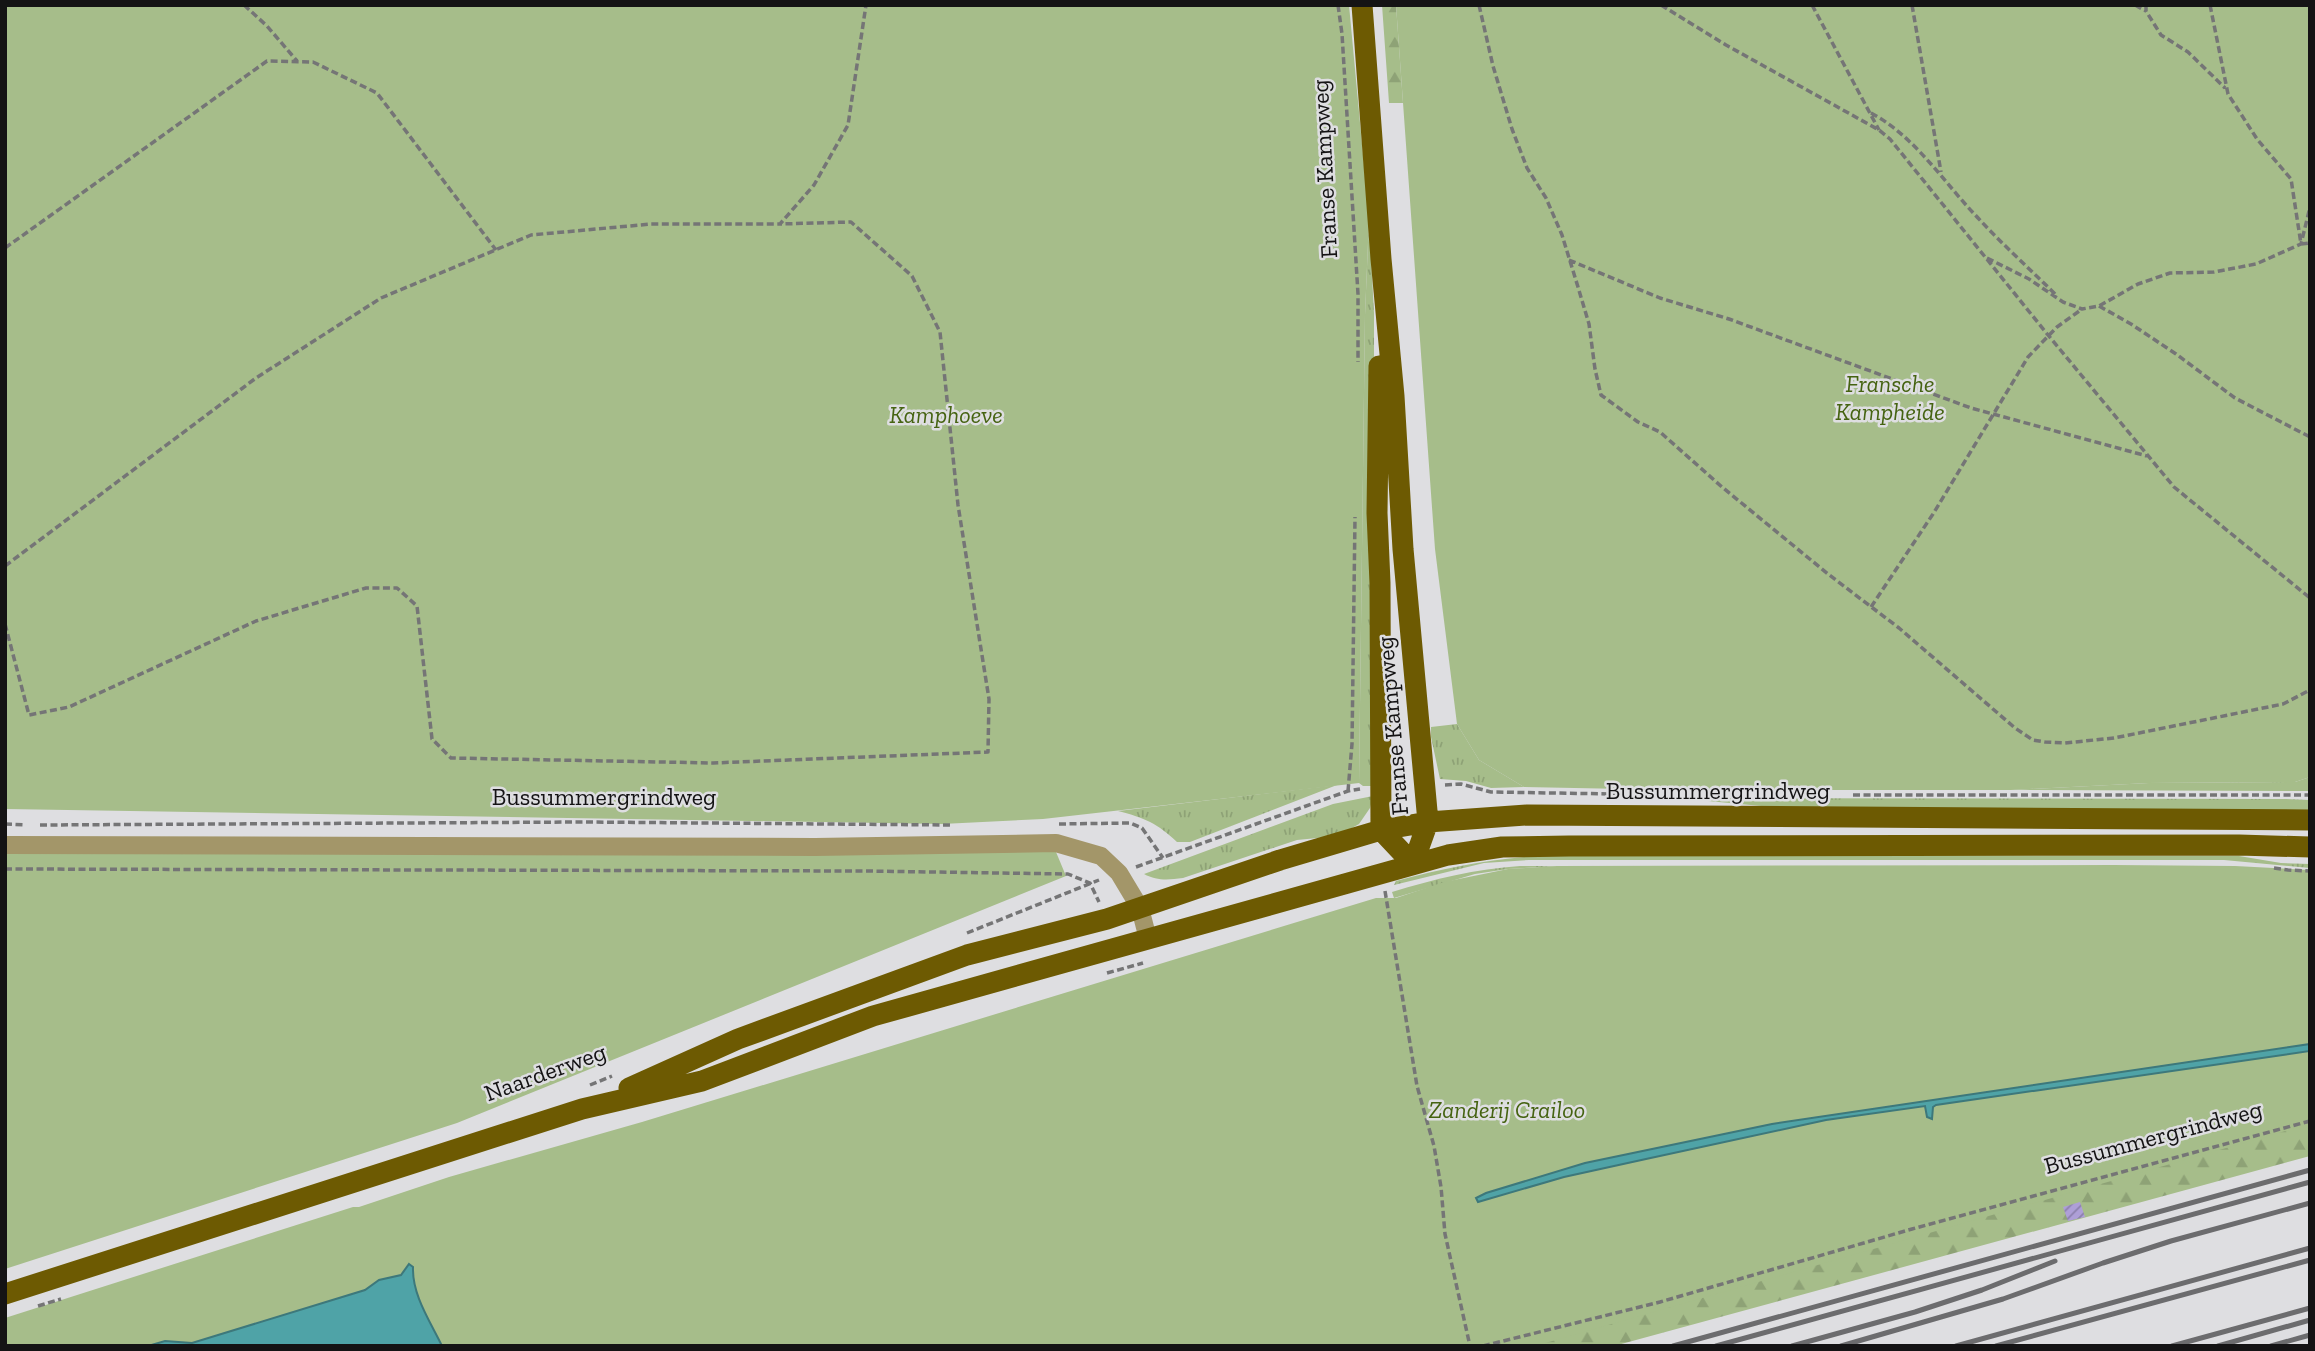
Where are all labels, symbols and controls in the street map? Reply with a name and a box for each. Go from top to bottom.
street label: Franse Kampweg [1305,79,1343,259]
park label: Fransche Kampheide [1835,369,1945,426]
park label: Kamphoeve [889,400,1003,429]
street label: Franse Kampweg [1370,635,1414,817]
street label: Bussummergrindweg [1606,776,1830,805]
street label: Bussummergrindweg [492,782,716,811]
street label: Naarderweg [480,1037,610,1107]
street label: Bussummergrindweg [2041,1094,2265,1180]
park label: Zanderij Crailoo [1429,1095,1585,1124]

